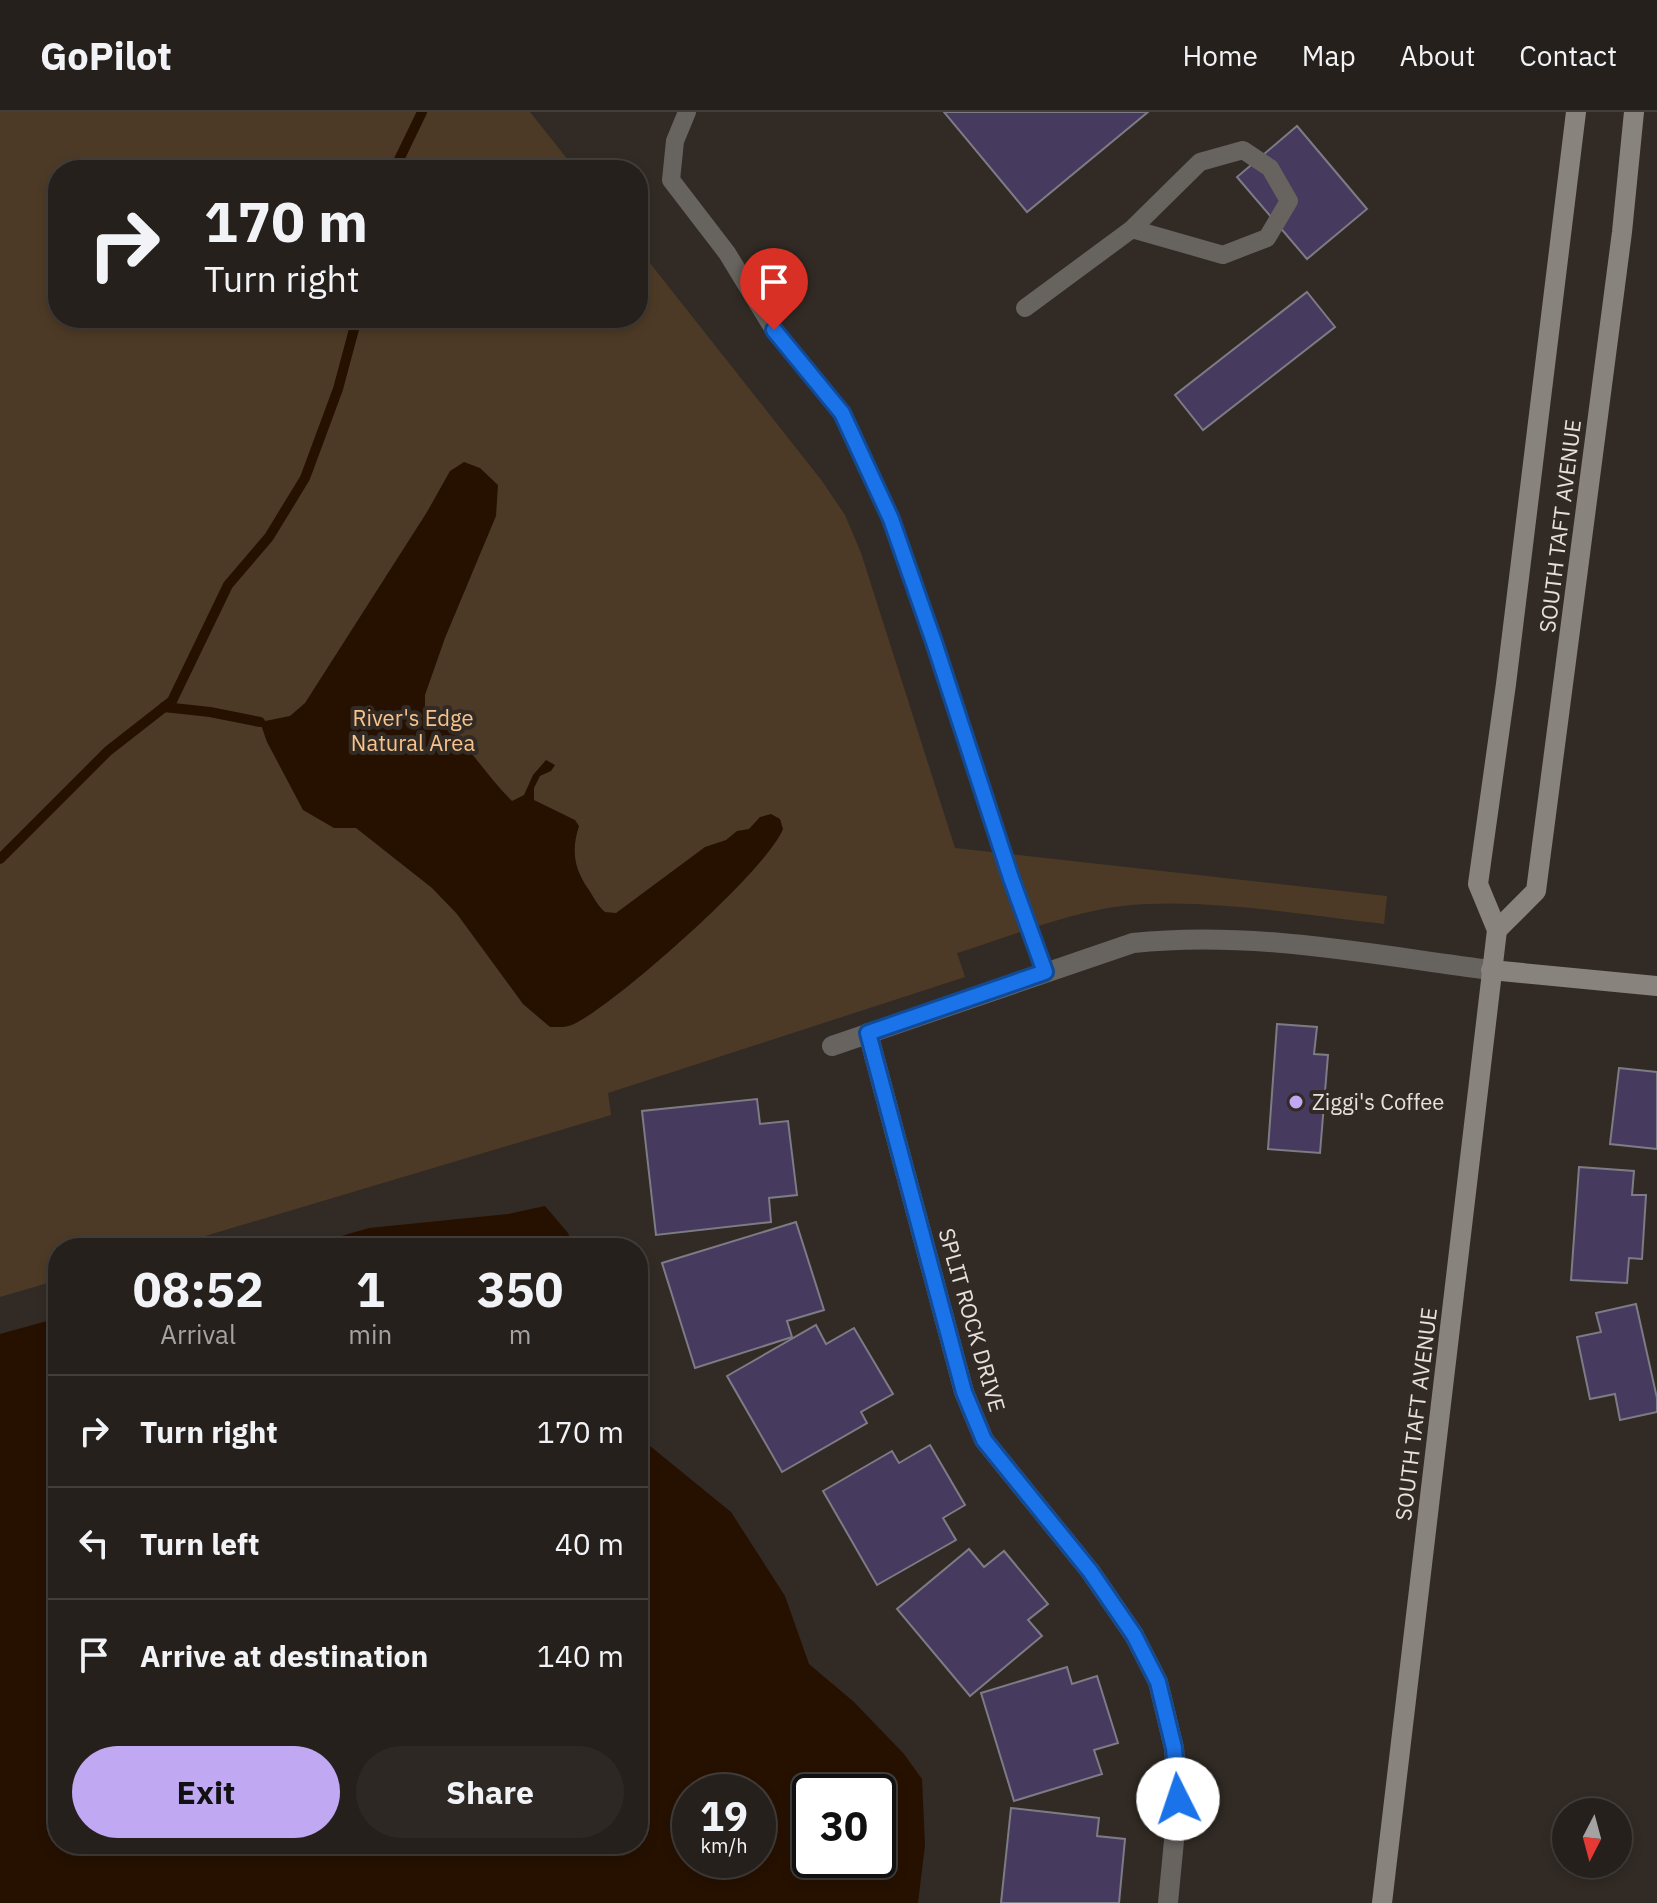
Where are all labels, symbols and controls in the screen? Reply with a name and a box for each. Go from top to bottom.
text: GoPilot [40,31,172,80]
text: Home [1182,37,1258,74]
text: Map [1302,37,1356,74]
text: About [1400,37,1475,74]
text: Contact [1519,37,1617,74]
text: 170 m [204,185,368,257]
icon: right [72,192,176,296]
pin [740,248,808,330]
text: Turn right [204,255,360,302]
icon: arrive [752,260,796,304]
street label: SOUTH TAFT AVENUE [1532,418,1587,634]
park label: River's Edge Natural Area [351,703,475,757]
place label: Ziggi's Coffee [1312,1087,1444,1116]
marker: Ziggi's Coffee [1287,1093,1305,1111]
street label: SPLIT ROCK DRIVE [932,1225,1013,1415]
text: 08:52 [133,1258,264,1320]
text: 1 [356,1258,385,1320]
text: 350 [477,1258,563,1320]
street label: SOUTH TAFT AVENUE [1388,1306,1443,1522]
text: Arrival [160,1317,236,1351]
text: min [348,1317,392,1351]
text: m [509,1317,531,1351]
icon: right [72,1409,116,1453]
text: Turn right [140,1412,278,1451]
text: 170 m [537,1412,624,1451]
icon: left [72,1521,116,1565]
text: Turn left [140,1524,259,1563]
text: 40 m [555,1524,624,1563]
icon: arrive [72,1633,116,1677]
text: Arrive at destination [140,1636,428,1675]
text: 140 m [537,1636,624,1675]
button: Exit [72,1746,340,1838]
button: Share [356,1746,624,1838]
position arrow [1136,1757,1220,1841]
speed limit sign: 30 [792,1774,896,1878]
text: 19 [700,1790,748,1842]
north arrow [1552,1798,1632,1878]
map controls [1552,1798,1632,1878]
text: km/h [700,1832,748,1859]

